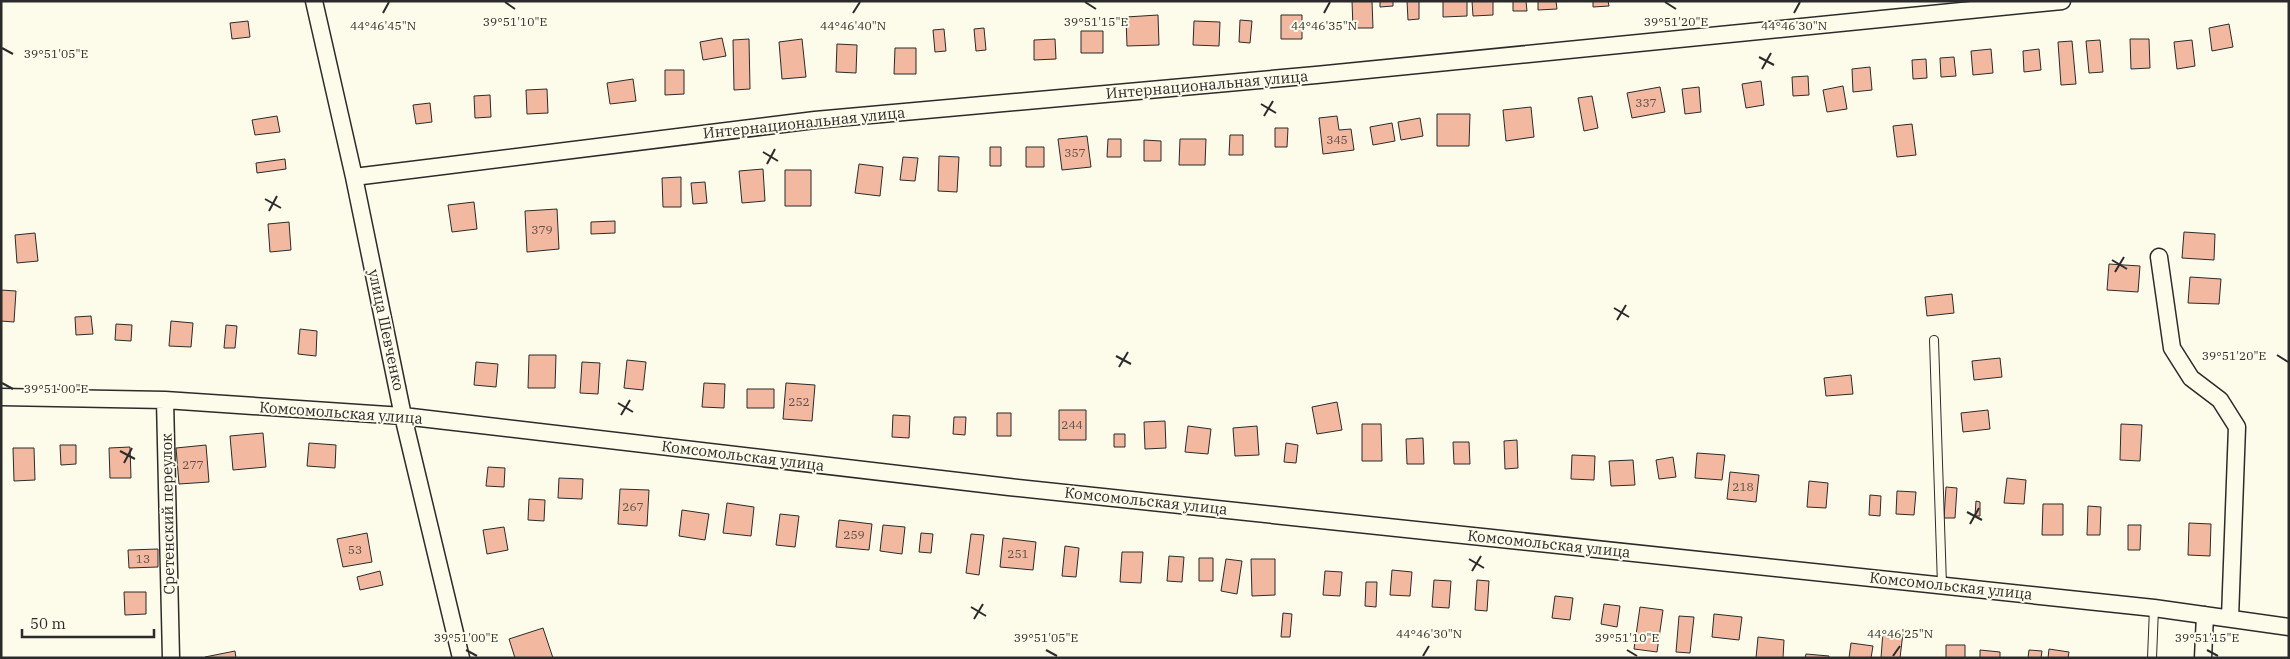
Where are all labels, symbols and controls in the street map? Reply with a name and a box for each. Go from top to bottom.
text: 39°51'10"E [483,14,547,29]
text: 39°51'15"E [1064,14,1128,29]
text: 39°51'20"E [1644,14,1708,29]
text: 44°46'45"N [350,18,416,33]
text: 44°46'40"N [820,18,886,33]
text: 44°46'35"N [1291,18,1357,33]
text: 44°46'30"N [1761,18,1827,33]
text: 39°51'05"E [24,46,88,61]
street label: Интернациональная улица [1105,66,1309,103]
house number: 337 [1635,95,1657,110]
street label: Интернациональная улица [702,102,906,143]
house number: 345 [1326,132,1348,147]
house number: 357 [1064,145,1086,160]
house number: 379 [531,222,553,237]
street label: улица Шевченко [364,267,409,392]
text: 39°51'20"E [2202,348,2266,363]
text: 39°51'00"E [24,381,88,396]
house number: 252 [788,394,810,409]
street label: Комсомольская улица [259,397,423,428]
house number: 244 [1061,417,1083,432]
street label: Сретенский переулок [157,433,178,595]
street label: Комсомольская улица [661,436,826,475]
house number: 277 [182,457,204,472]
house number: 218 [1732,479,1754,494]
street label: Комсомольская улица [1064,482,1229,519]
house number: 267 [622,499,644,514]
street label: Комсомольская улица [1467,525,1632,562]
house number: 259 [843,527,865,542]
house number: 53 [348,542,362,557]
house number: 251 [1007,546,1029,561]
house number: 13 [136,551,150,566]
street label: Комсомольская улица [1869,567,2034,604]
scale bar [22,606,155,638]
text: 50 m [30,614,66,633]
text: 44°46'30"N [1396,626,1462,641]
text: 44°46'25"N [1867,626,1933,641]
text: 39°51'00"E [434,630,498,645]
text: 39°51'05"E [1014,630,1078,645]
text: 39°51'10"E [1595,630,1659,645]
text: 39°51'15"E [2175,630,2239,645]

